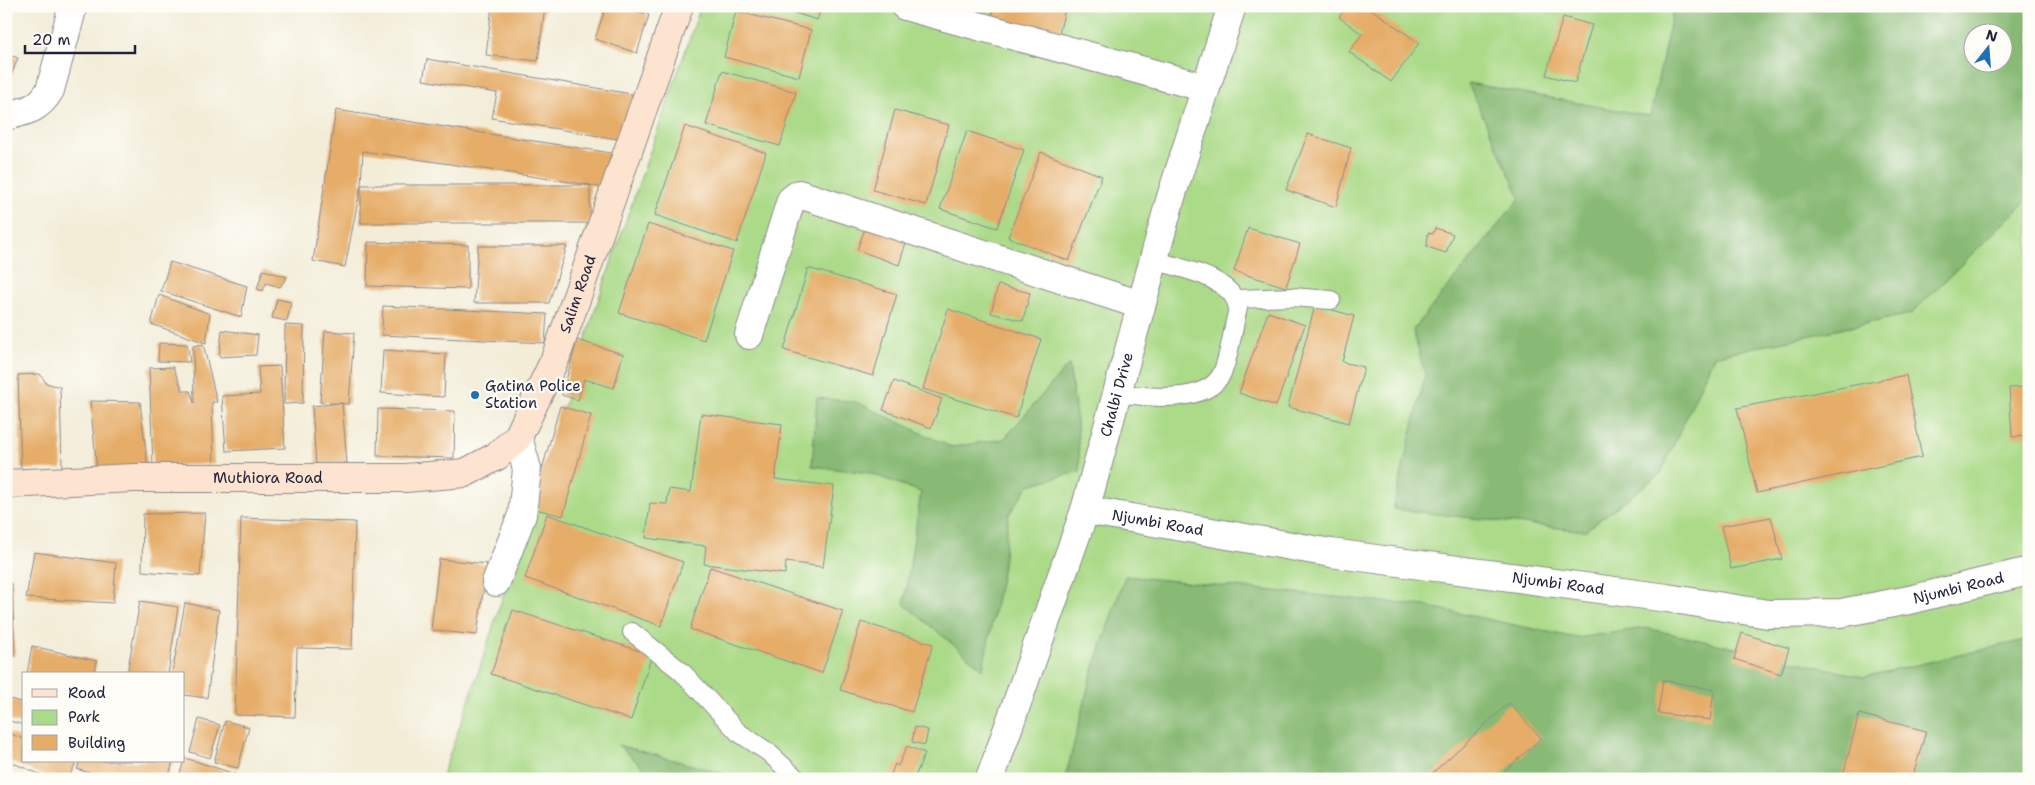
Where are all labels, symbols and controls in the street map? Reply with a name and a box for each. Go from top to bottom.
scale bar [25,22,135,54]
north arrow [1962,22,2012,72]
text: N [1984,25,2000,46]
text: 20 m [32,30,71,50]
street label: Salim Road [555,252,601,336]
street label: Chalbi Drive [1096,350,1138,439]
place label: Gatina Police Station [485,376,581,413]
marker: Gatina Police Station [469,389,481,401]
street label: Muthiora Road [213,468,323,488]
street label: Njumbi Road [1110,505,1206,541]
street label: Njumbi Road [1511,567,1606,600]
street label: Njumbi Road [1911,567,2006,609]
legend [22,672,185,762]
text: Road [68,683,106,703]
text: Park [68,707,100,727]
text: Building [68,733,125,753]

